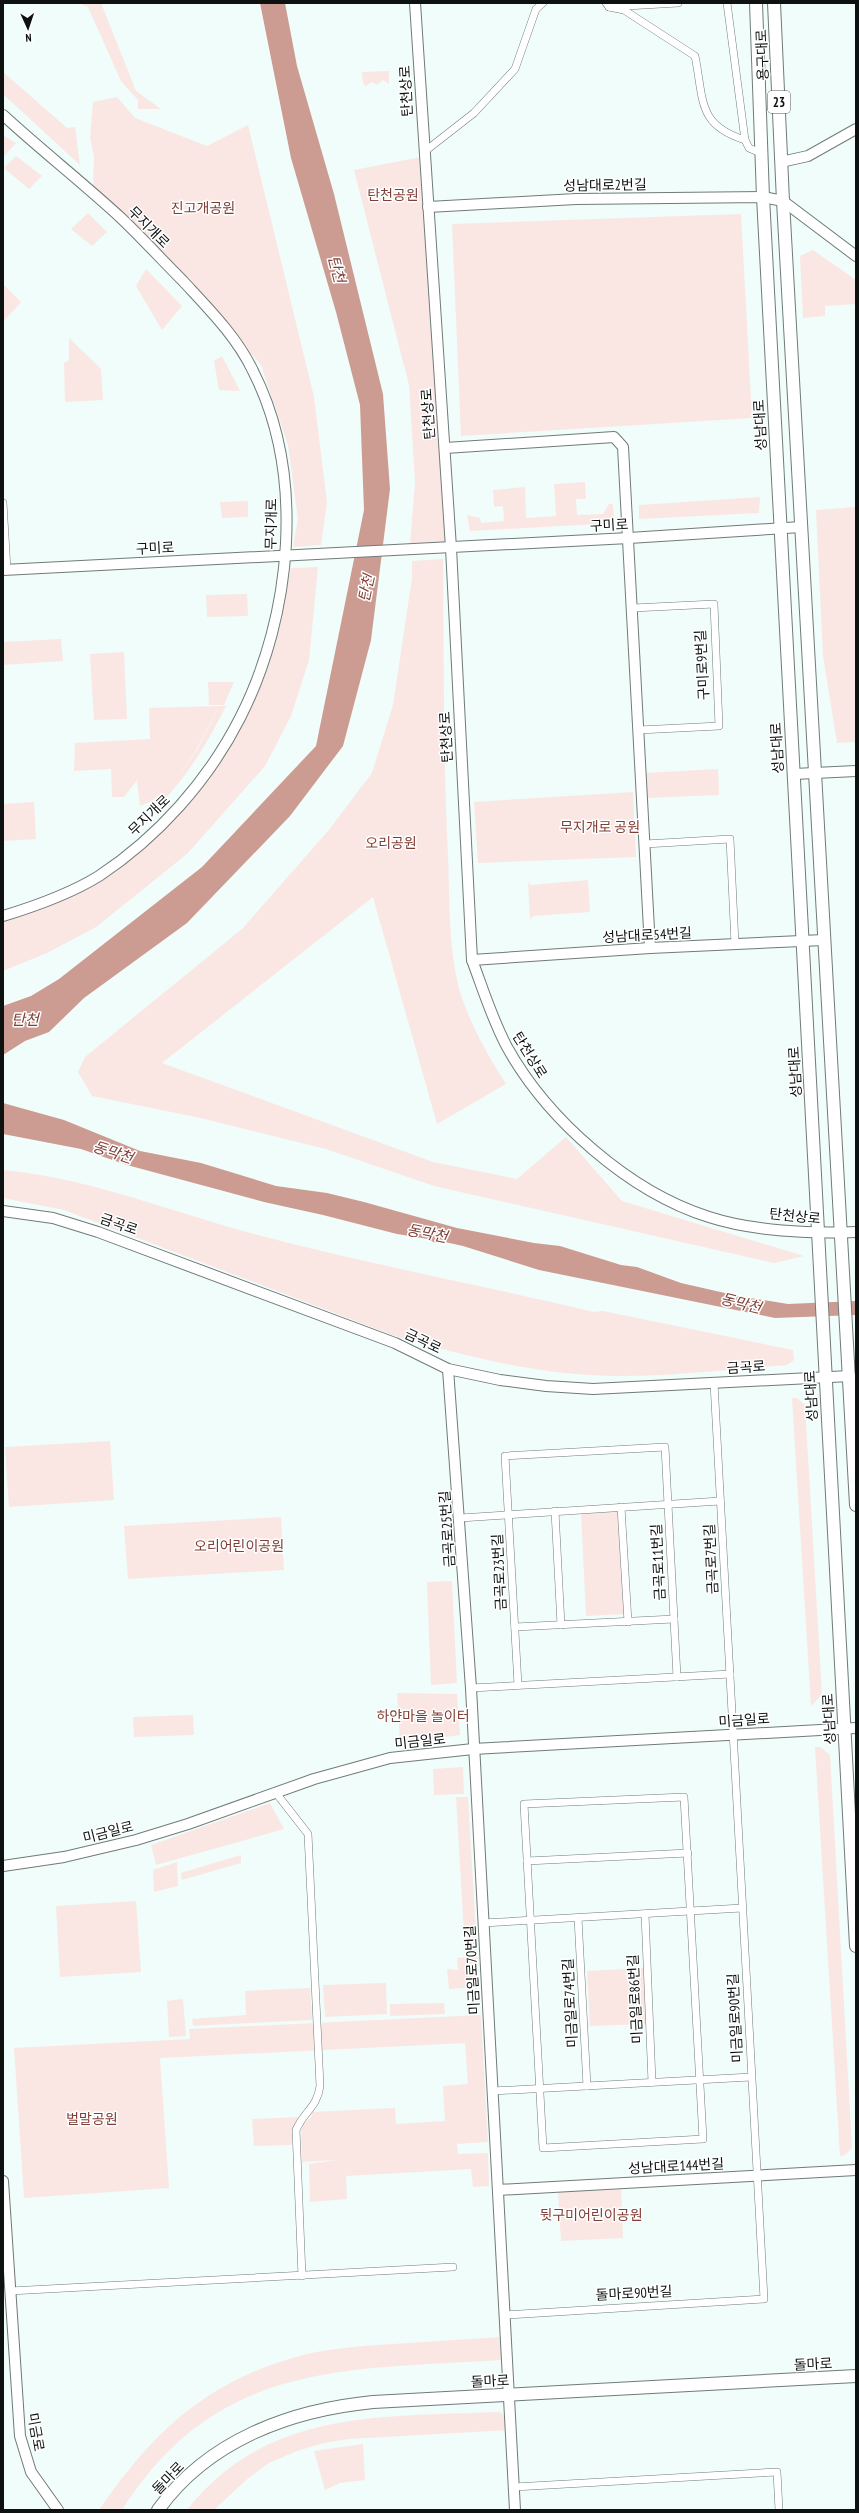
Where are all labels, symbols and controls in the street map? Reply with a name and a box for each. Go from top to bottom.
north arrow [8,8,48,48]
street label: 용구대로 [752,29,772,81]
text: N [25,31,32,45]
street label: 탄천상로 [396,65,416,117]
road number: 23 [768,91,790,113]
street label: 성남대로2번길 [563,175,647,195]
park label: 탄천공원 [367,186,419,204]
park label: 진고개공원 [171,199,235,217]
street label: 무지개로 [124,202,174,252]
water label: 탄천 [324,253,350,287]
street label: 탄천상로 [417,388,439,440]
street label: 성남대로 [750,399,770,451]
street label: 무지개로 [262,498,280,550]
street label: 구미로 [589,515,629,535]
street label: 구미로 [135,538,175,558]
water label: 탄천 [354,570,379,603]
street label: 구미로9번길 [691,629,713,701]
street label: 탄천상로 [436,711,456,763]
street label: 성남대로 [767,722,787,774]
street label: 무지개로 [124,791,174,839]
park label: 무지개로 공원 [560,818,640,836]
park label: 오리공원 [365,834,417,852]
street label: 성남대로54번길 [602,924,692,946]
water label: 탄천 [11,1010,41,1029]
street label: 탄천상로 [509,1028,551,1082]
street label: 성남대로 [785,1046,805,1098]
water label: 동막천 [90,1137,138,1168]
street label: 탄천상로 [768,1204,822,1228]
street label: 금곡로 [98,1209,140,1239]
water label: 동막천 [405,1220,451,1247]
water label: 동막천 [719,1289,766,1318]
street label: 금곡로 [402,1325,444,1357]
street label: 금곡로 [726,1357,766,1377]
street label: 성남대로 [801,1370,821,1422]
street label: 금곡로25번길 [435,1490,459,1568]
street label: 금곡로11번길 [647,1523,669,1601]
street label: 금곡로7번길 [700,1523,722,1595]
street label: 금곡로23번길 [488,1533,510,1611]
park label: 오리어린이공원 [194,1537,284,1555]
street label: 성남대로 [819,1693,839,1745]
park label: 하얀마을 놀이터 [376,1707,470,1725]
street label: 미금일로 [718,1709,770,1731]
street label: 미금일로 [393,1729,447,1753]
street label: 미금일로 [81,1817,135,1847]
street label: 미금일로70번길 [461,1925,483,2015]
street label: 미금일로86번길 [624,1954,646,2044]
street label: 미금일로74번길 [559,1958,581,2048]
street label: 미금일로90번길 [724,1973,746,2063]
park label: 벌말공원 [66,2110,118,2128]
street label: 성남대로144번길 [628,2154,724,2178]
park label: 뒷구미어린이공원 [539,2206,643,2224]
street label: 돌마로90번길 [595,2282,673,2304]
street label: 돌마로 [793,2354,833,2374]
street label: 돌마로 [470,2371,510,2391]
street label: 미금로 [24,2411,48,2453]
street label: 돌마로 [148,2458,188,2498]

